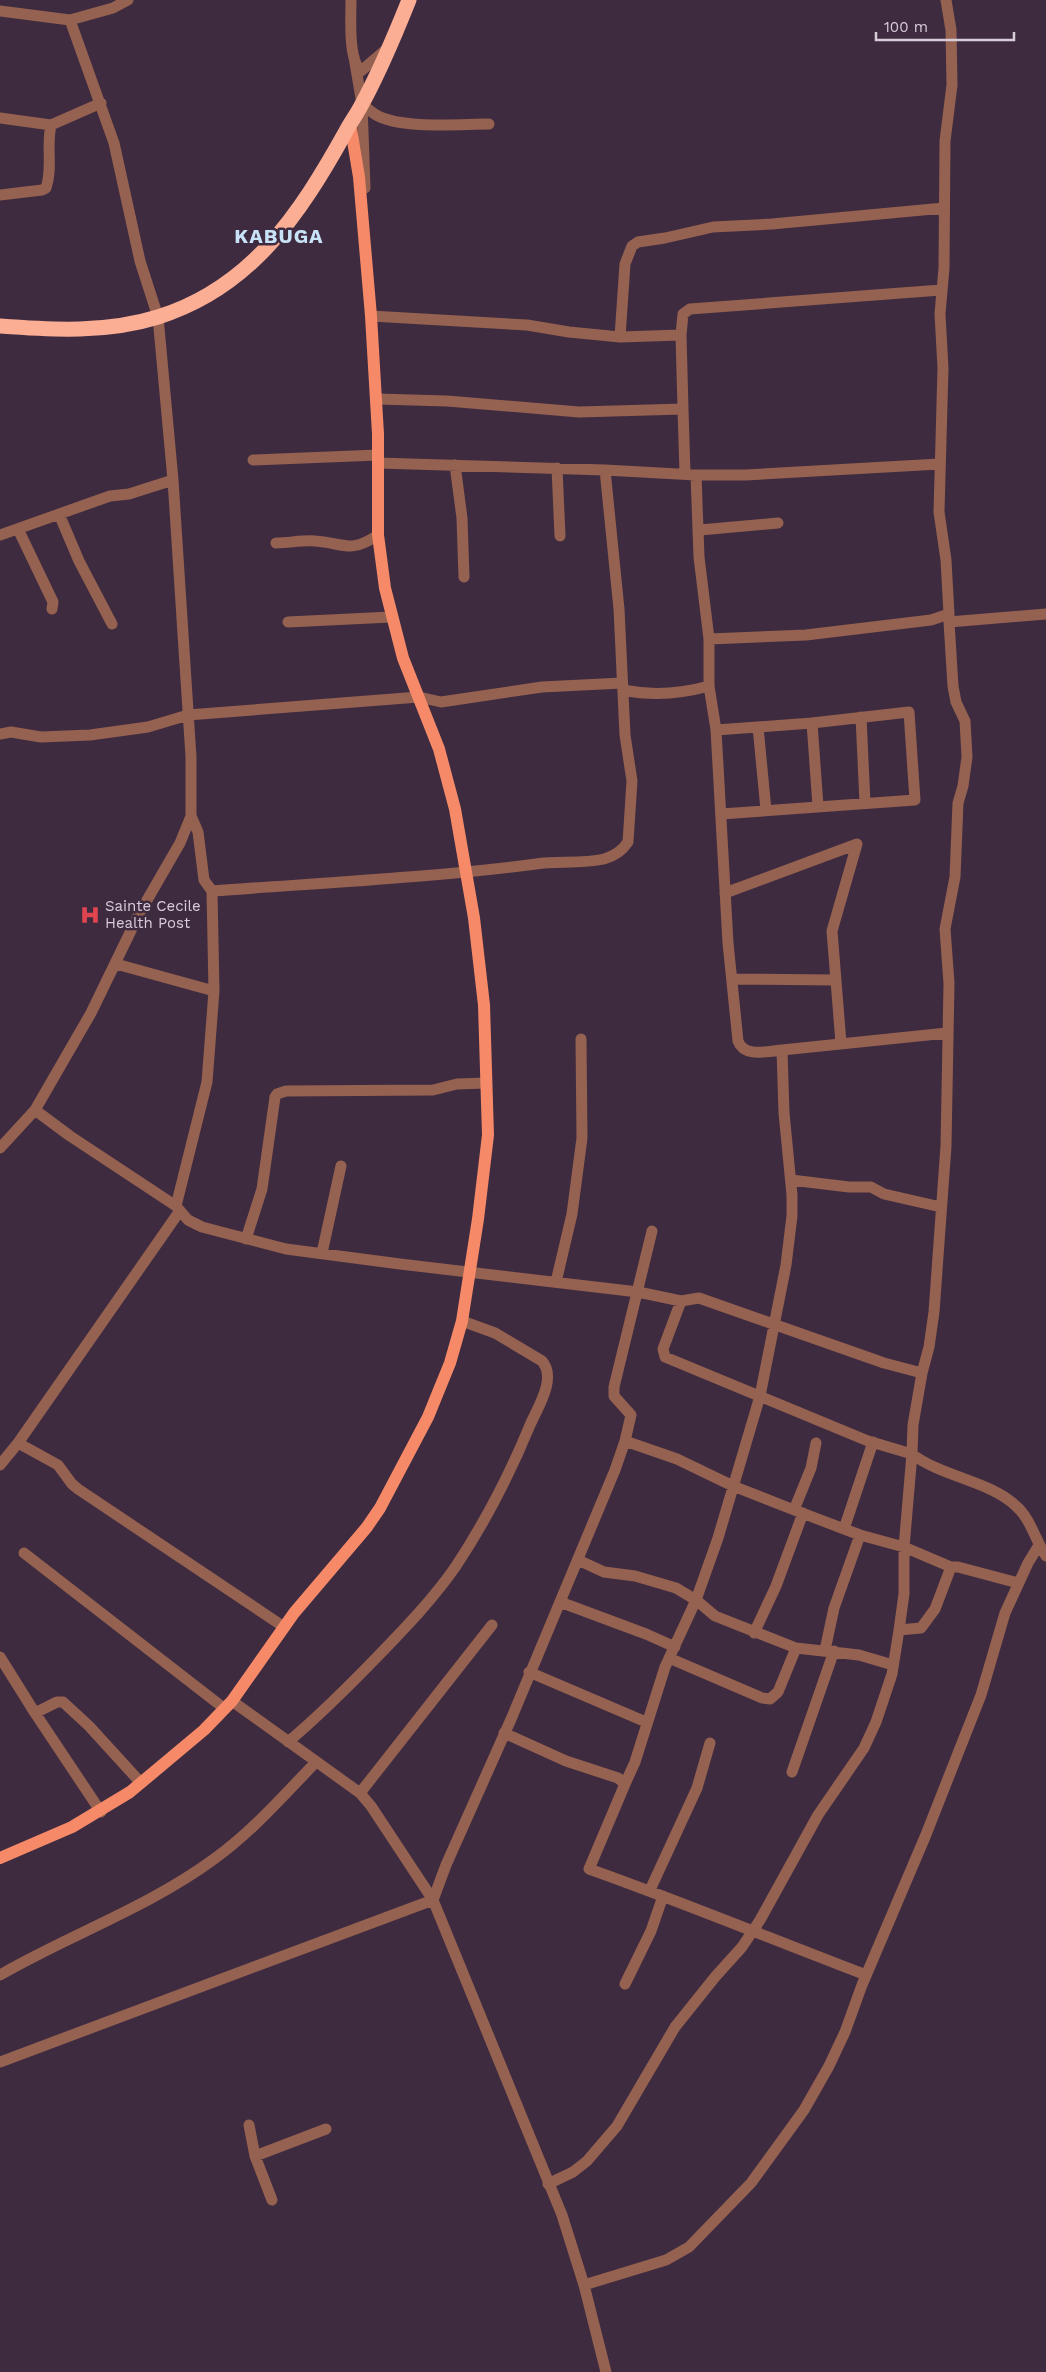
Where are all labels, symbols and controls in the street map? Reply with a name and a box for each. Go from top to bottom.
scale bar [876,10,1014,42]
text: 100 m [884,18,928,36]
district label: KABUGA [234,224,324,248]
place label: Sainte Cecile Health Post [105,897,201,932]
hospital icon: Sainte Cecile Health Post [79,904,101,926]

